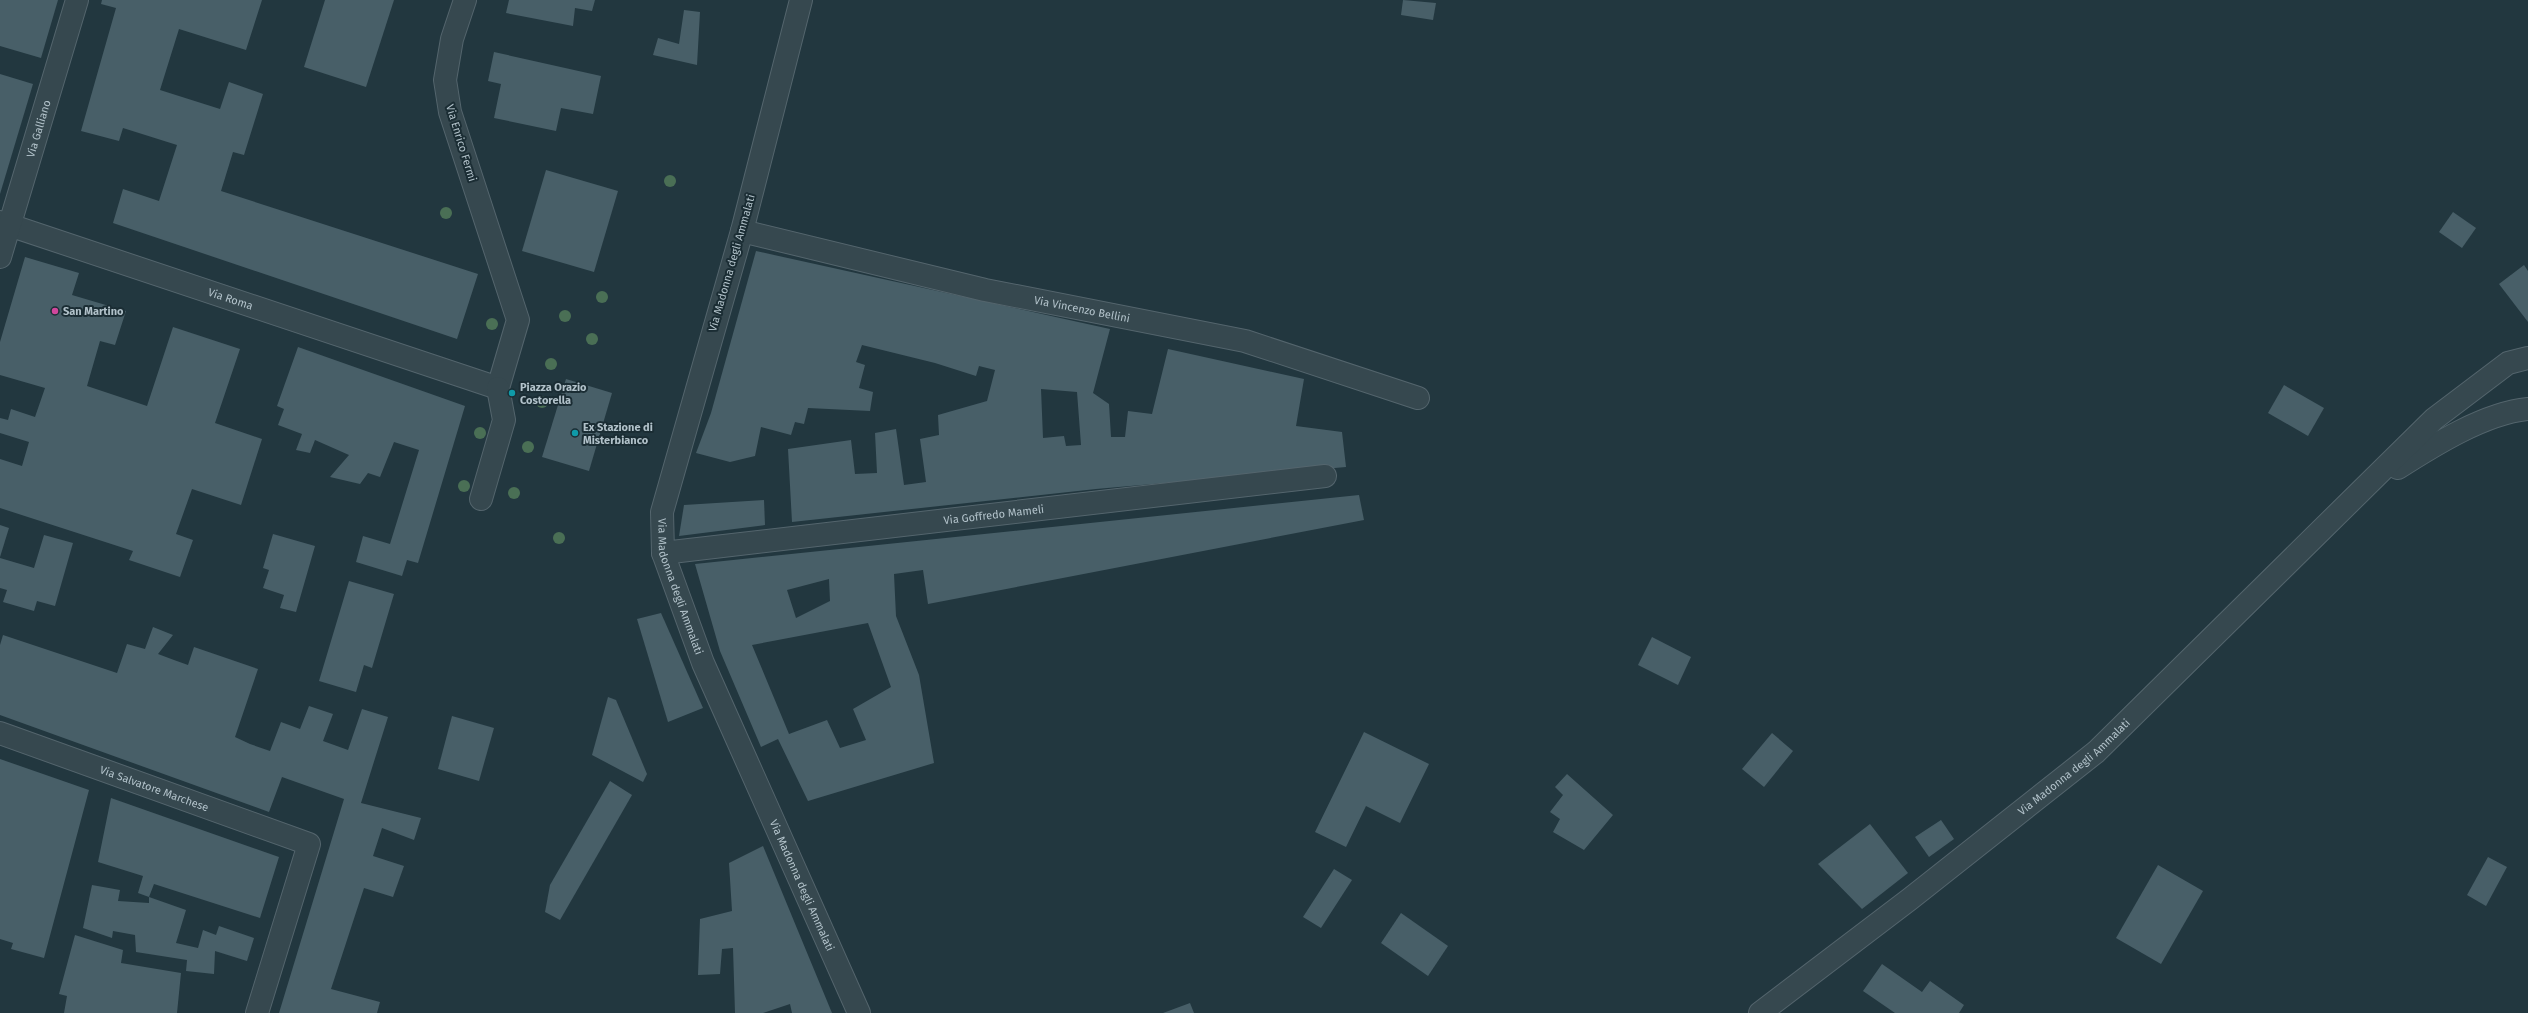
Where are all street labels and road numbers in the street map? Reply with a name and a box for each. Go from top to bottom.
street label: Via Galliano [24,98,53,159]
street label: Via Enrico Fermi [443,103,479,183]
street label: Via Madonna degli Ammalati [706,193,758,333]
street label: Via Roma [206,285,255,312]
street label: Via Vincenzo Bellini [1033,293,1131,325]
street label: Via Goffredo Mameli [943,502,1045,527]
street label: Via Madonna degli Ammalati [656,518,706,656]
street label: Via Madonna degli Ammalati [2015,716,2132,818]
street label: Via Salvatore Marchese [98,763,211,814]
street label: Via Madonna degli Ammalati [767,818,837,953]

